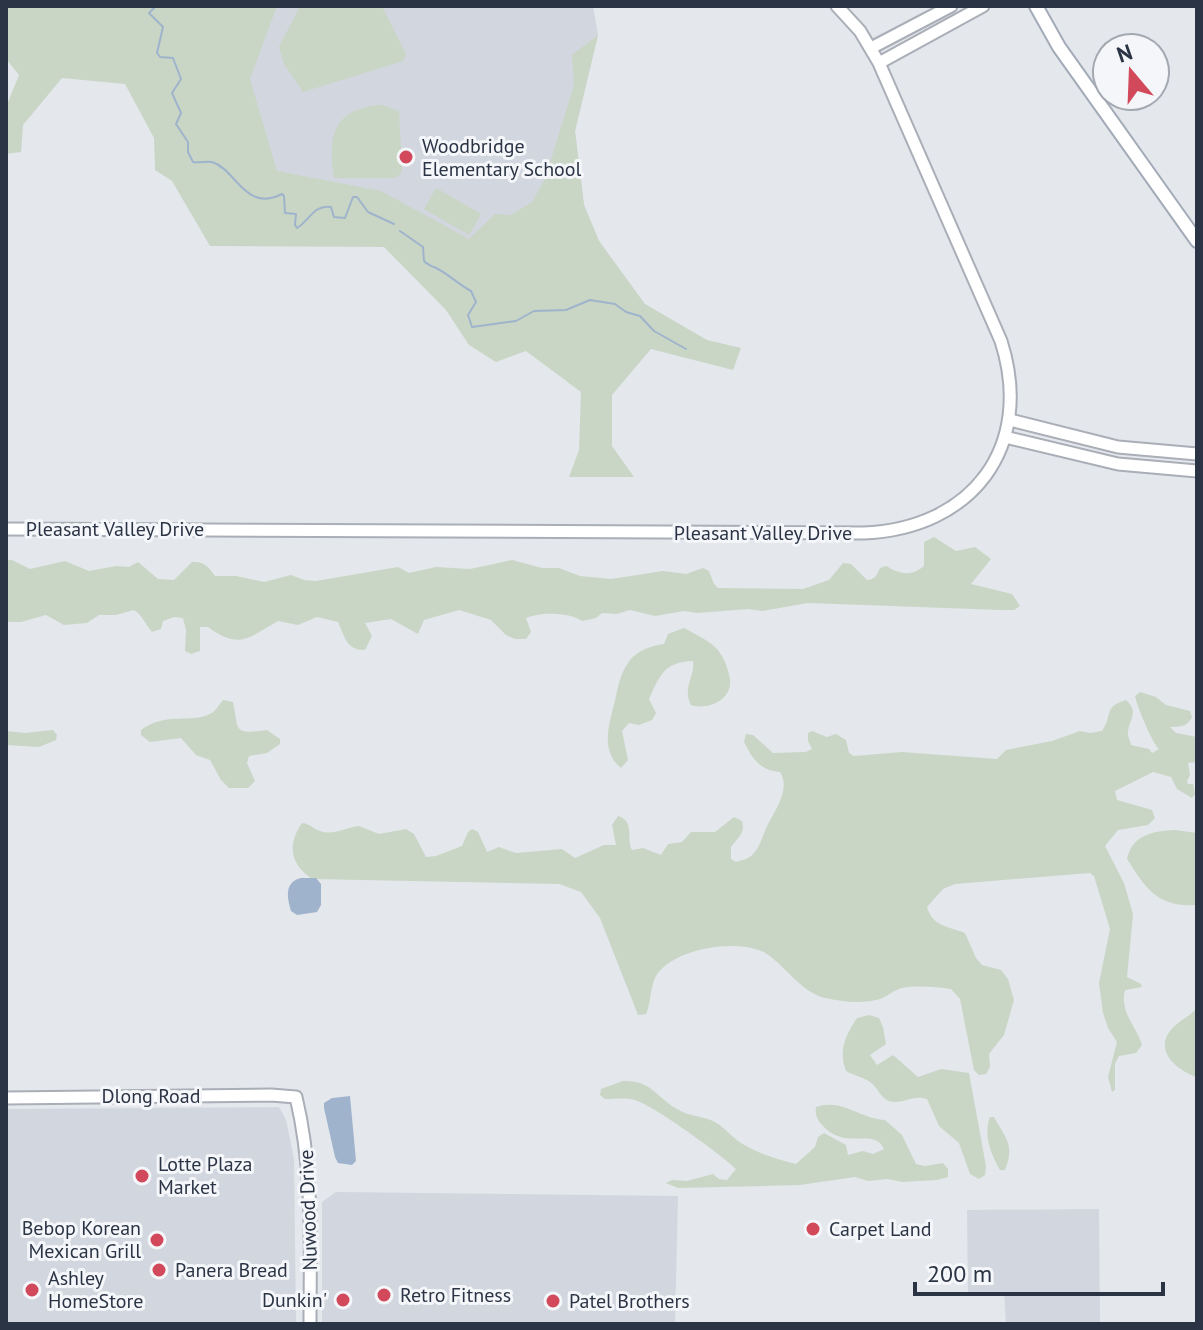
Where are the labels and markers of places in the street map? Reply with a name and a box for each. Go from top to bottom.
place label: Woodbridge Elementary School [422,133,582,182]
marker: Woodbridge Elementary School [397,148,415,166]
place label: Lotte Plaza Market [158,1151,253,1200]
marker: Lotte Plaza Market [133,1167,151,1185]
place label: Bebop Korean Mexican Grill [22,1215,141,1264]
place label: Carpet Land [829,1216,931,1242]
marker: Carpet Land [804,1220,822,1238]
marker: Bebop Korean Mexican Grill [148,1231,166,1249]
place label: Panera Bread [175,1257,288,1283]
marker: Panera Bread [150,1261,168,1279]
place label: Ashley HomeStore [48,1265,143,1314]
marker: Ashley HomeStore [23,1281,41,1299]
place label: Retro Fitness [400,1282,511,1308]
marker: Retro Fitness [375,1286,393,1304]
place label: Dunkin' [262,1287,327,1313]
place label: Patel Brothers [569,1288,690,1314]
marker: Dunkin' [334,1291,352,1309]
marker: Patel Brothers [544,1292,562,1310]

